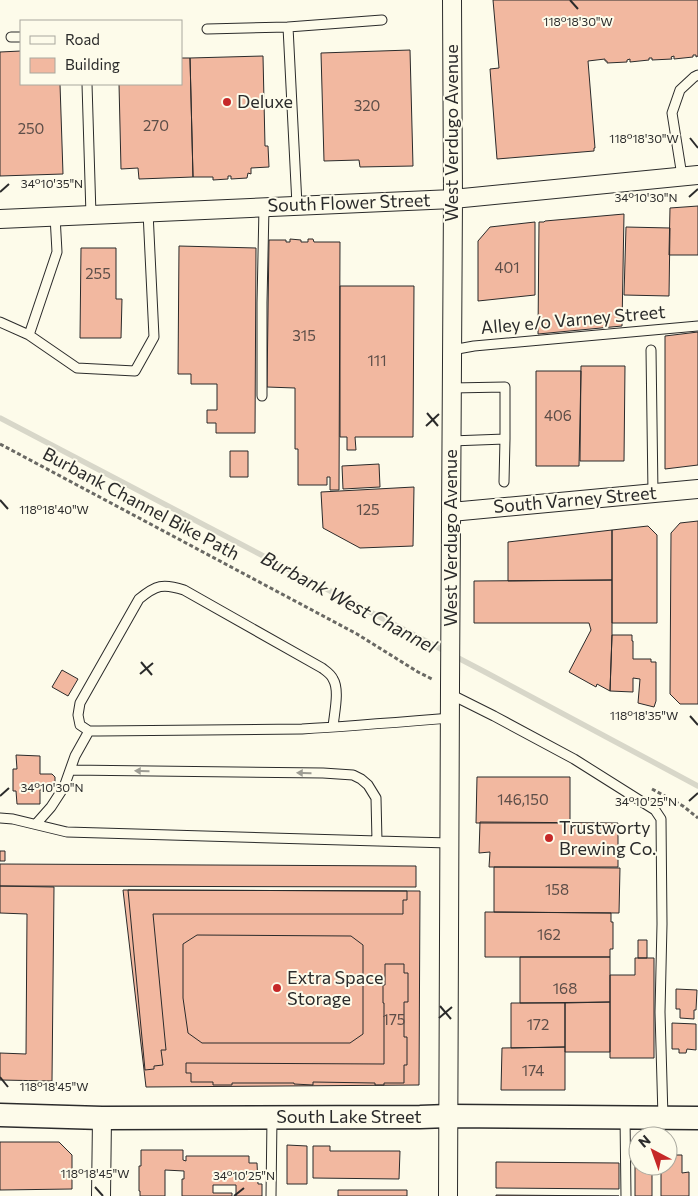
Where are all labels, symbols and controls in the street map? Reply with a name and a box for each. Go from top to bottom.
text: 118°18'30"W [543,14,613,28]
legend [20,20,182,85]
text: Road [65,30,100,48]
street label: West Verdugo Avenue [440,44,462,222]
text: Building [65,55,120,73]
place label: Deluxe [237,90,293,112]
marker: Deluxe [221,96,233,108]
house number: 320 [354,96,380,114]
house number: 270 [143,116,169,134]
house number: 250 [18,119,44,137]
text: 118°18'30"W [609,131,679,145]
text: 34°10'35"N [21,176,83,190]
street label: South Flower Street [267,188,431,216]
text: 34°10'30"N [614,190,678,204]
house number: 401 [494,258,520,276]
house number: 255 [85,264,111,282]
street label: Alley e/o Varney Street [480,300,666,338]
house number: 315 [292,326,316,344]
house number: 111 [367,351,387,369]
house number: 406 [544,406,572,424]
street label: Burbank Channel Bike Path [39,442,244,564]
street label: West Verdugo Avenue [439,449,461,627]
street label: South Varney Street [492,481,657,517]
house number: 125 [356,500,380,518]
text: 118°18'40"W [19,502,89,516]
water label: Burbank West Channel [258,546,442,658]
text: 118°18'35"W [610,708,678,722]
one-way arrow [133,767,149,775]
one-way arrow [296,769,312,777]
text: 34°10'30"N [20,780,84,794]
house number: 146,150 [497,790,549,808]
text: 34°10'25"N [615,794,677,808]
place label: Trustworty Brewing Co. [559,816,656,859]
marker: Trustworty Brewing Co. [543,832,555,844]
house number: 158 [545,880,569,898]
house number: 162 [537,925,561,943]
place label: Extra Space Storage [287,966,384,1009]
house number: 168 [553,979,577,997]
marker: Extra Space Storage [271,982,283,994]
house number: 175 [383,1010,405,1028]
house number: 172 [527,1015,549,1033]
house number: 174 [522,1061,544,1079]
text: 118°18'45"W [20,1079,88,1093]
street label: South Lake Street [276,1105,422,1127]
north arrow [628,1126,678,1176]
text: N [635,1131,654,1151]
text: 118°18'45"W [61,1166,129,1180]
text: 34°10'25"N [213,1168,275,1182]

